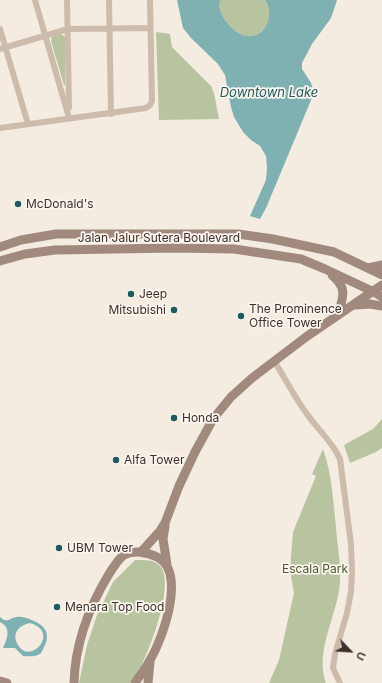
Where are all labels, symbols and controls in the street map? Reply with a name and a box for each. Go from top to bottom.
water label: Downtown Lake [220,85,318,101]
place label: McDonald's [26,197,94,211]
marker: McDonald's [13,199,23,209]
street label: Jalan Jalur Sutera Boulevard [78,231,240,245]
place label: Jeep [139,287,167,301]
marker: Jeep [126,289,136,299]
place label: The Prominence Office Tower [249,302,342,330]
place label: Mitsubishi [108,303,166,317]
marker: Mitsubishi [169,305,179,315]
marker: The Prominence Office Tower [236,311,246,321]
place label: Honda [182,411,219,425]
marker: Honda [169,413,179,423]
place label: Alfa Tower [124,453,184,467]
marker: Alfa Tower [111,455,121,465]
place label: UBM Tower [67,541,133,555]
marker: UBM Tower [54,543,64,553]
park label: Escala Park [282,562,348,576]
place label: Menara Top Food [65,600,164,614]
marker: Menara Top Food [52,602,62,612]
north arrow [330,631,370,671]
text: U [353,649,369,663]

